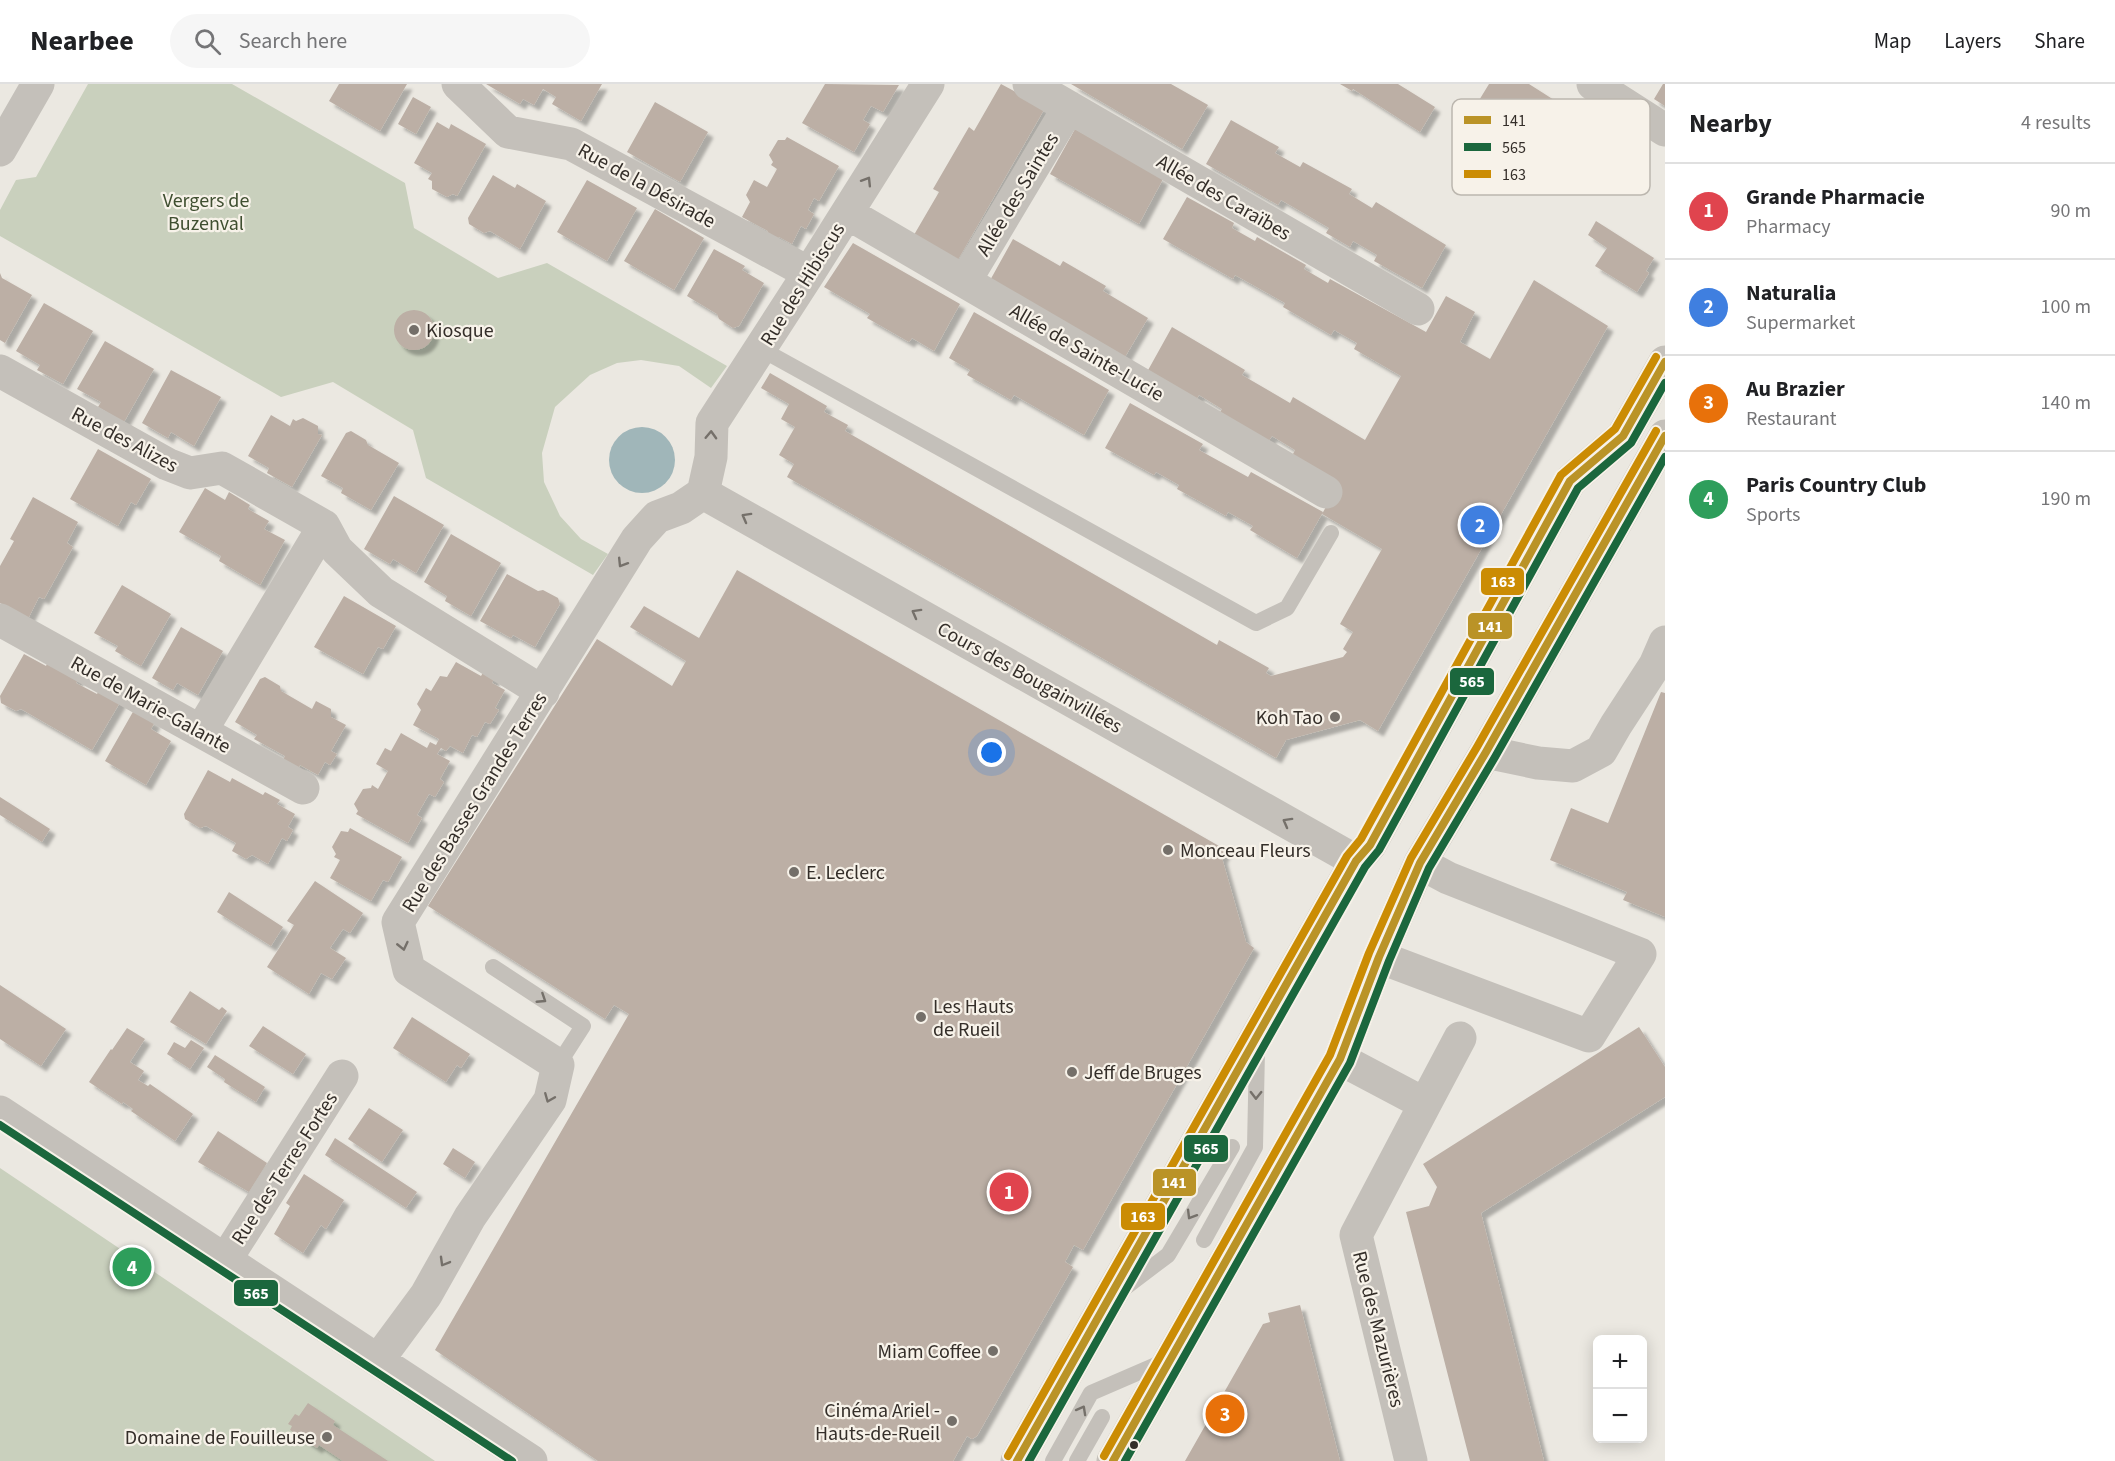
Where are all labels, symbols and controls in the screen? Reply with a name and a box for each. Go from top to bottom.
search box [170,14,590,68]
text: Nearbee [30,21,134,61]
icon: search [191,25,224,58]
text: Search here [239,25,347,57]
text: Map [1874,26,1911,56]
text: Layers [1944,26,2001,56]
text: Share [2034,26,2085,56]
legend [1452,99,1650,195]
text: Nearby [1689,105,1772,142]
text: 4 results [2021,109,2091,137]
text: 141 [1502,110,1526,132]
street label: Allée des Saintes [970,127,1066,262]
street label: Rue de la Désirade [573,136,720,235]
text: 565 [1502,137,1526,159]
street label: Allée des Caraïbes [1151,148,1296,248]
text: 163 [1502,164,1526,186]
one-way arrow [860,177,872,187]
text: Grande Pharmacie [1746,181,1925,213]
park label: Vergers de Buzenval [163,187,249,238]
text: 1 [1703,197,1714,225]
text: 90 m [2051,197,2091,225]
text: Pharmacy [1746,213,1830,241]
street label: Rue des Hibiscus [754,218,852,351]
text: Naturalia [1746,277,1836,309]
text: 2 [1703,293,1714,321]
text: 100 m [2041,293,2091,321]
street label: Allée de Sainte-Lucie [1004,297,1169,408]
text: Supermarket [1746,309,1855,337]
place label: Kiosque [426,317,494,345]
marker: Kiosque [407,323,421,337]
text: Au Brazier [1746,373,1845,405]
text: 3 [1703,389,1714,417]
text: 140 m [2041,389,2091,417]
street label: Rue des Alizes [66,400,183,480]
text: Restaurant [1746,405,1837,433]
one-way arrow [705,431,717,440]
text: Paris Country Club [1746,469,1926,501]
text: 4 [1703,485,1714,513]
text: 190 m [2041,485,2091,513]
text: Sports [1746,501,1801,529]
pin: 2 [1460,502,1500,548]
one-way arrow [742,513,752,524]
one-way arrow [617,557,629,567]
line badge: 163 [1480,567,1525,596]
text: 163 [1490,571,1516,593]
one-way arrow [912,609,922,620]
line badge: 141 [1467,612,1513,640]
street label: Cours des Bougainvillées [932,615,1127,740]
text: 141 [1477,616,1503,638]
street label: Rue de Marie-Galante [65,649,236,761]
line badge: 565 [1449,667,1495,696]
text: 565 [1459,671,1485,693]
street label: Rue des Basses Grandes Terres [395,687,554,918]
place label: Koh Tao [1256,704,1323,732]
marker: Koh Tao [1328,710,1342,724]
your location [977,738,1006,767]
one-way arrow [1283,818,1293,829]
place label: Monceau Fleurs [1180,837,1311,865]
marker: Monceau Fleurs [1161,843,1175,857]
place label: E. Leclerc [806,859,885,887]
marker: E. Leclerc [787,865,801,879]
one-way arrow [396,940,409,950]
one-way arrow [536,992,546,1004]
place label: Les Hauts de Rueil [933,993,1014,1044]
marker: Les Hauts de Rueil [914,1010,928,1024]
place label: Jeff de Bruges [1084,1059,1202,1087]
marker: Jeff de Bruges [1065,1065,1079,1079]
street label: Rue des Terres Fortes [225,1087,345,1250]
one-way arrow [1250,1091,1262,1100]
one-way arrow [544,1092,556,1103]
line badge: 565 [1183,1134,1229,1163]
text: 565 [1193,1138,1219,1160]
line badge: 141 [1152,1168,1197,1197]
pin: 1 [990,1170,1028,1214]
text: 141 [1161,1172,1187,1194]
line badge: 163 [1120,1202,1166,1231]
text: 163 [1130,1206,1156,1228]
one-way arrow [1187,1209,1199,1219]
pin: 4 [112,1244,152,1290]
street label: Rue des Mazurières [1345,1248,1411,1410]
one-way arrow [440,1256,452,1266]
line badge: 565 [233,1279,279,1307]
text: 565 [243,1283,269,1305]
map controls [1593,1335,1647,1443]
button: + [1593,1335,1647,1389]
place label: Miam Coffee [877,1338,981,1366]
marker: Miam Coffee [986,1344,1000,1358]
button: − [1593,1389,1647,1443]
pin: 3 [1206,1392,1244,1436]
place label: Cinéma Ariel - Hauts-de-Rueil [815,1397,940,1448]
one-way arrow [1075,1406,1086,1416]
marker: Cinéma Ariel - Hauts-de-Rueil [945,1414,959,1428]
place label: Domaine de Fouilleuse [125,1424,315,1452]
marker: Domaine de Fouilleuse [320,1430,334,1444]
unlabelled marker [1128,1439,1140,1451]

